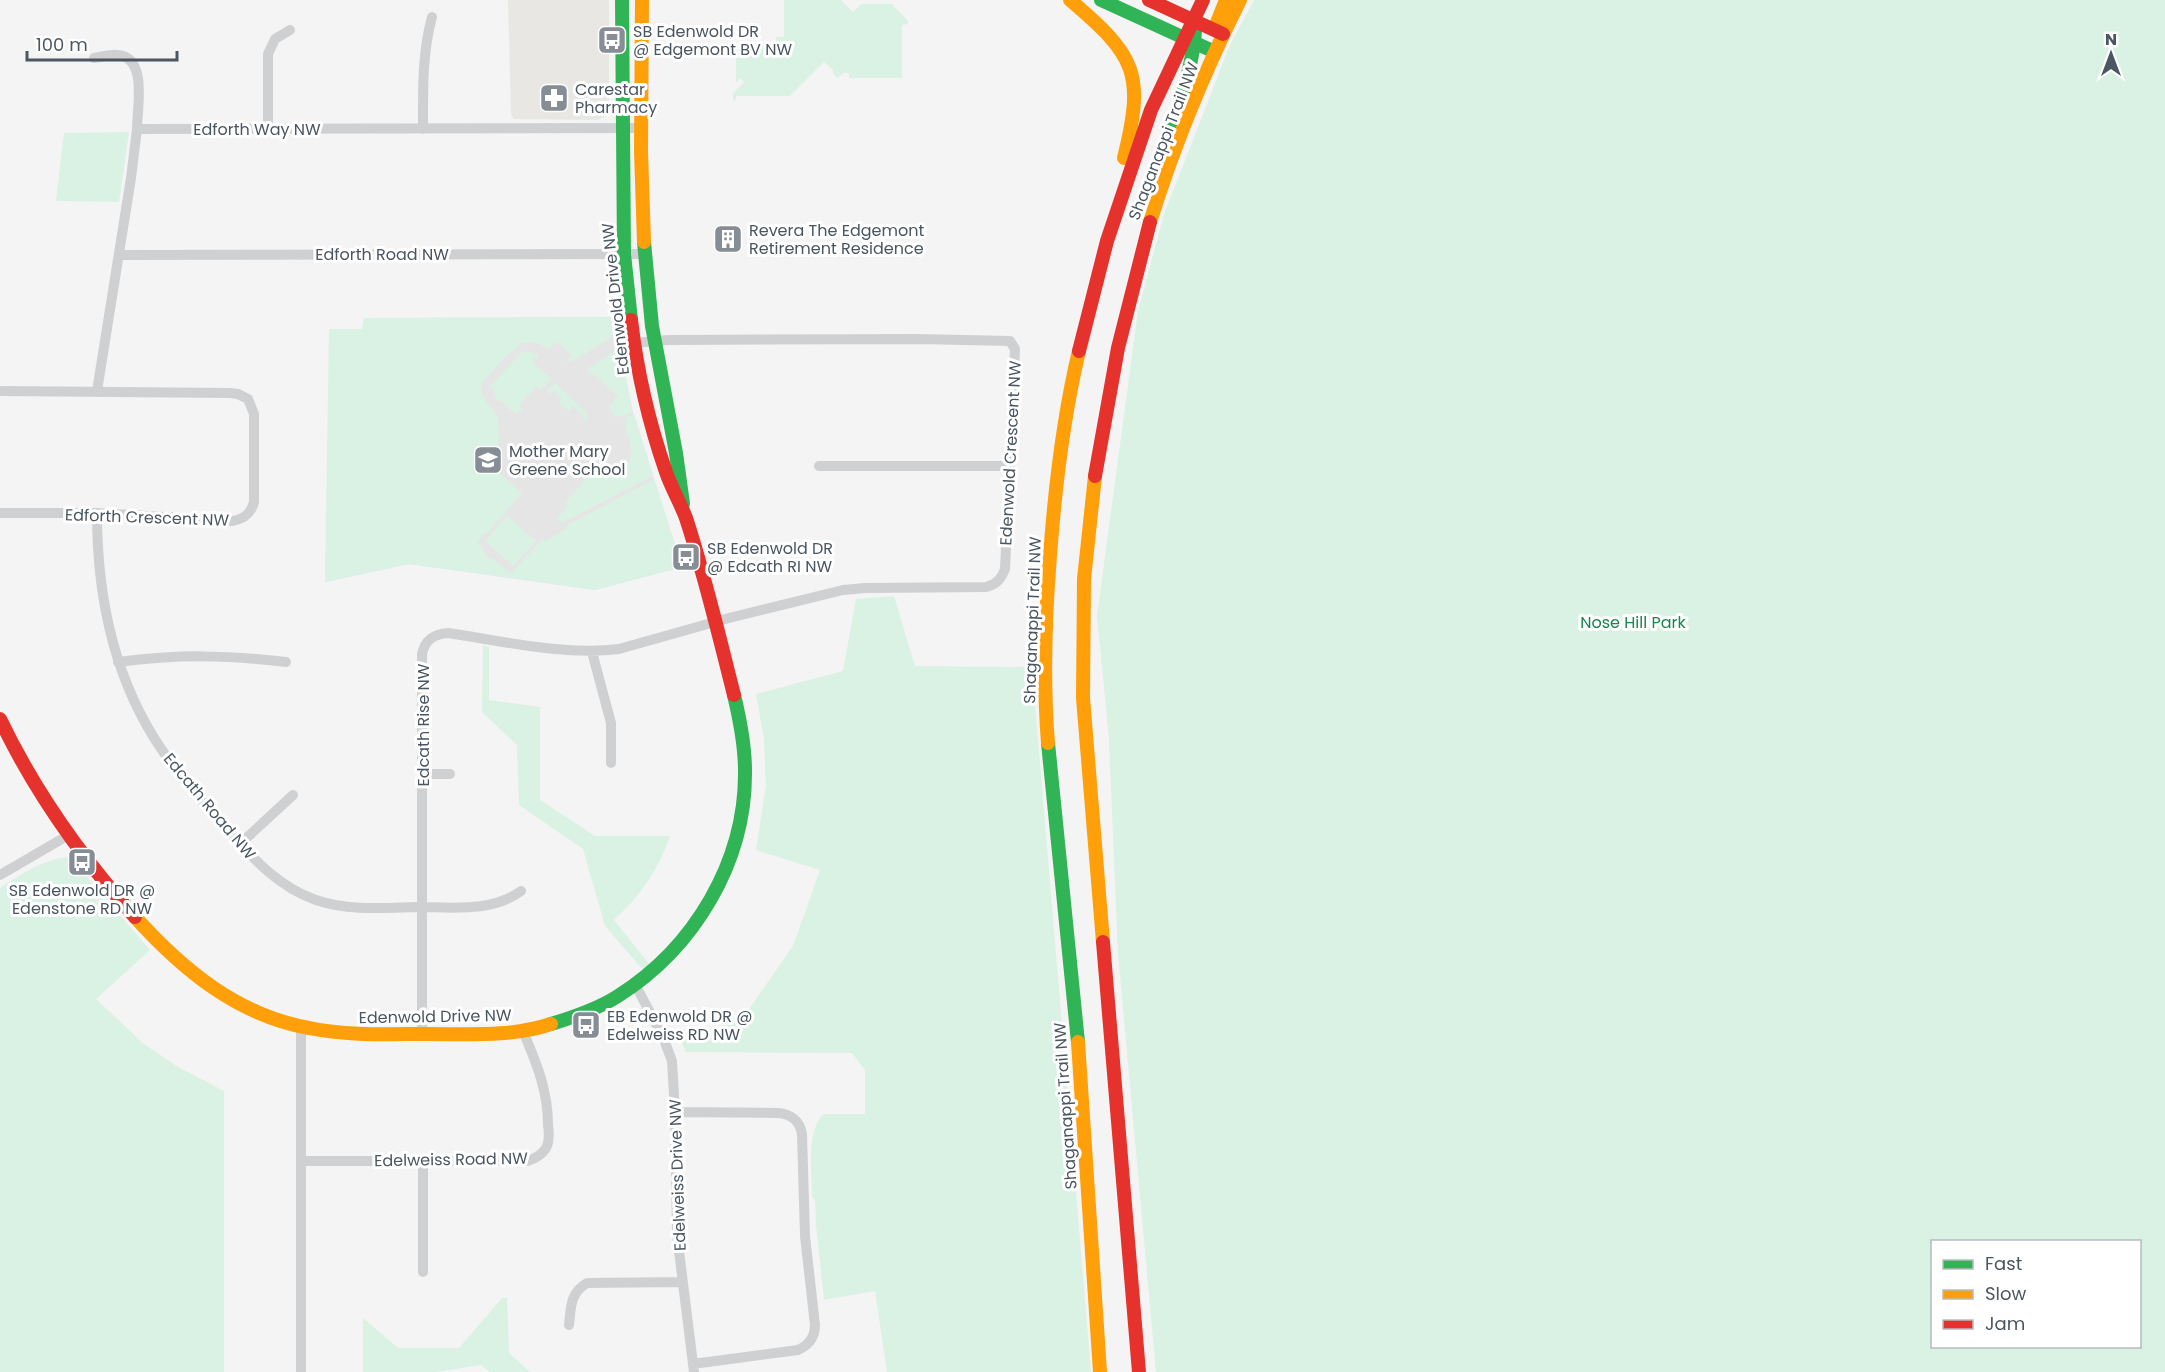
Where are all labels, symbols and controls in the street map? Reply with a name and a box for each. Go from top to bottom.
place label: SB Edenwold DR @ Edgemont BV NW [633,20,792,61]
scale bar [27,24,177,62]
bus stop icon: SB Edenwold DR @ Edgemont BV NW [596,24,628,56]
north arrow [2081,24,2141,84]
text: N [2105,28,2117,51]
text: 100 m [36,32,88,57]
street label: Shaganappi Trail NW [1123,59,1204,223]
place label: Carestar Pharmacy [575,78,657,119]
pharmacy icon: Carestar Pharmacy [538,82,570,114]
street label: Edforth Way NW [193,118,321,141]
place label: Revera The Edgemont Retirement Residence [749,219,924,260]
street label: Edenwold Drive NW [596,221,635,376]
building icon: Revera The Edgemont Retirement Residence [712,223,744,255]
street label: Edforth Road NW [315,243,449,266]
street label: Edenwold Crescent NW [994,360,1027,546]
place label: Mother Mary Greene School [509,440,625,481]
school or university icon: Mother Mary Greene School [472,444,504,476]
street label: Edforth Crescent NW [64,503,230,532]
street label: Shaganappi Trail NW [1018,536,1047,704]
place label: SB Edenwold DR @ Edcath RI NW [707,537,833,578]
bus stop icon: SB Edenwold DR @ Edcath RI NW [670,541,702,573]
park label: Nose Hill Park [1580,611,1686,634]
street label: Edcath Rise NW [412,663,435,786]
street label: Edcath Road NW [158,748,261,865]
bus stop icon: SB Edenwold DR @ Edenstone RD NW [66,846,98,878]
place label: SB Edenwold DR @ Edenstone RD NW [9,879,155,920]
street label: Edenwold Drive NW [358,1004,512,1029]
place label: EB Edenwold DR @ Edelweiss RD NW [607,1005,752,1046]
bus stop icon: EB Edenwold DR @ Edelweiss RD NW [570,1009,602,1041]
street label: Shaganappi Trail NW [1048,1021,1083,1190]
street label: Edelweiss Drive NW [663,1098,692,1251]
street label: Edelweiss Road NW [374,1147,528,1172]
legend [1931,1240,2141,1348]
text: Fast [1985,1251,2022,1276]
text: Slow [1985,1281,2027,1306]
text: Jam [1985,1311,2025,1336]

